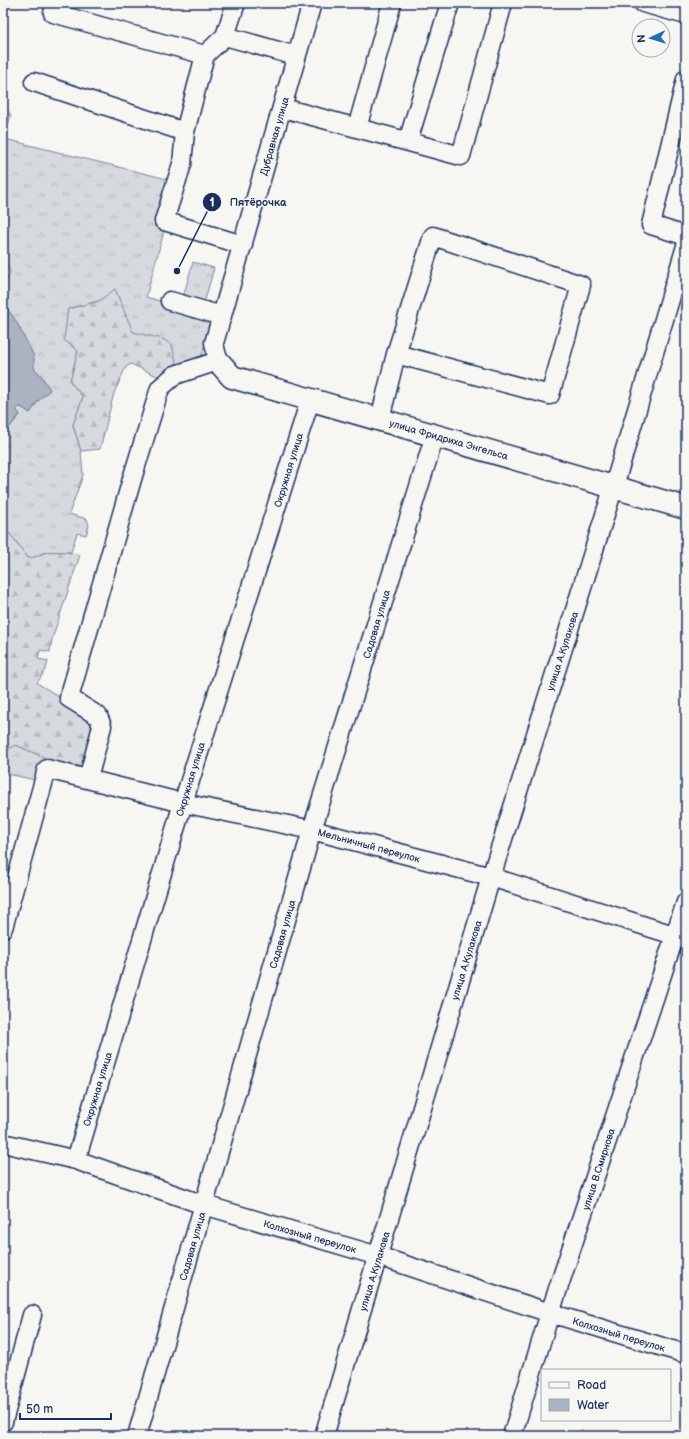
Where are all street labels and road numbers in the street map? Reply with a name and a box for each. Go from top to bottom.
street label: Дубравная улица [258,95,292,177]
street label: улица Фридриха Энгельса [388,417,510,463]
street label: Окружная улица [272,432,306,509]
street label: Садовая улица [361,588,393,660]
street label: улица А.Кулакова [544,610,581,692]
street label: Окружная улица [174,741,208,818]
street label: Мельничный переулок [316,826,422,866]
street label: Садовая улица [267,898,299,970]
street label: улица А.Кулакова [449,919,485,1002]
street label: Окружная улица [81,1051,115,1128]
street label: улица В.Смирнова [580,1127,618,1212]
street label: Садовая улица [177,1210,209,1282]
street label: Колхозный переулок [262,1218,358,1256]
street label: улица А.Кулакова [357,1230,393,1313]
street label: Колхозный переулок [571,1315,667,1355]

